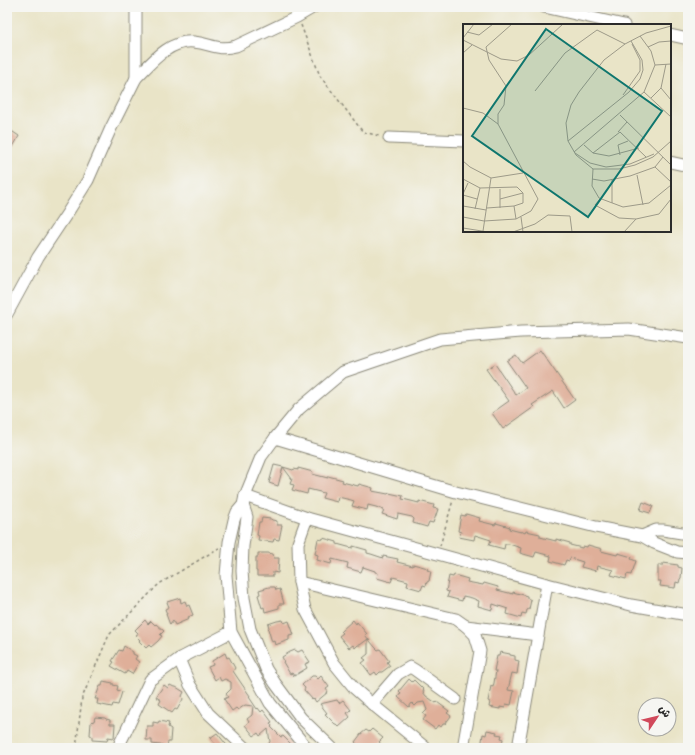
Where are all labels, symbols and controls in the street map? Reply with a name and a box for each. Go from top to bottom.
inset map [463,24,671,232]
north arrow [637,697,677,737]
text: ش [654,702,675,722]

